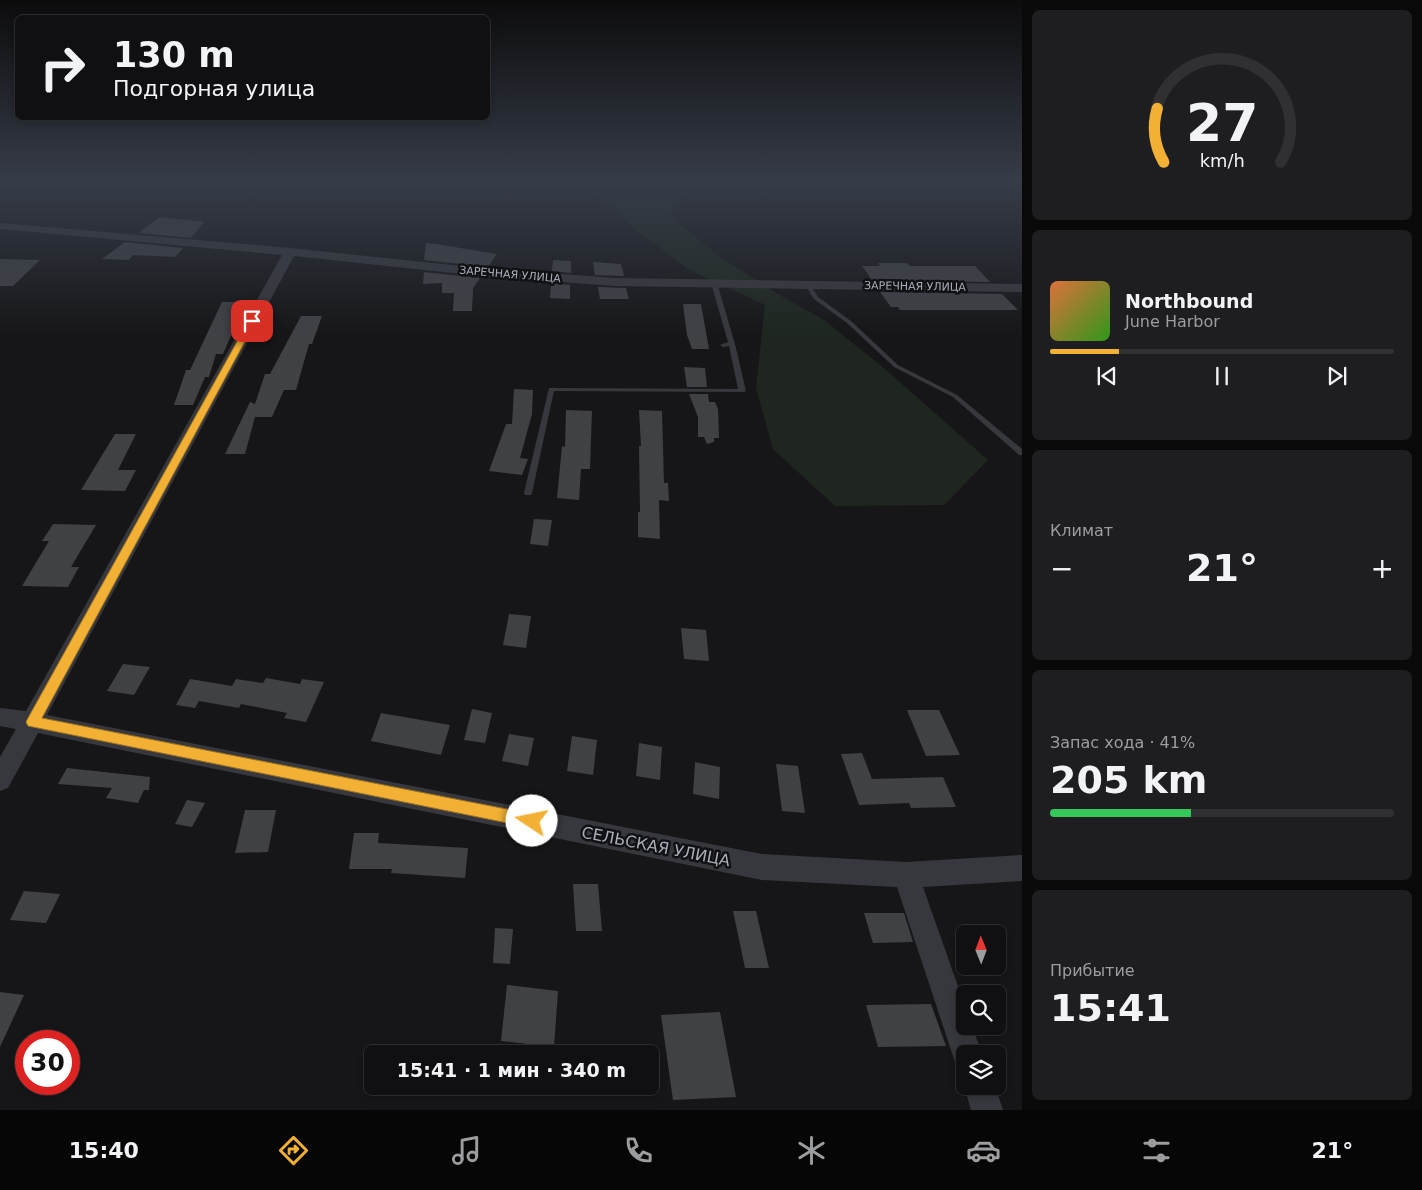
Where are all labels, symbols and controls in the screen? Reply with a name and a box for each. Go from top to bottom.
icon: right [30,35,95,100]
text: 130 m [113,35,235,75]
text: Подгорная улица [113,76,315,101]
text: 27 [1186,93,1258,153]
text: km/h [1199,150,1245,171]
street label: ЗАРЕЧНАЯ УЛИЦА [459,264,562,285]
street label: ЗАРЕЧНАЯ УЛИЦА [864,279,967,294]
text: Northbound [1125,290,1253,312]
pin [231,300,273,342]
icon: arrive [238,307,266,335]
text: June Harbor [1125,312,1220,331]
icon: previous [1093,362,1121,390]
icon: pause [1208,362,1236,390]
icon: next [1323,362,1351,390]
text: Климат [1050,521,1113,540]
text: 21° [1186,546,1258,590]
text: − [1050,552,1073,585]
text: + [1371,552,1394,585]
text: Запас хода · 41% [1050,733,1195,752]
text: 205 km [1050,758,1207,802]
position arrow [505,794,557,846]
street label: СЕЛЬСКАЯ УЛИЦА [580,823,732,870]
north arrow [956,925,1006,975]
map controls [956,925,1006,1095]
text: Прибытие [1050,961,1135,980]
button: search [956,985,1006,1035]
text: 15:41 [1050,986,1171,1030]
speed limit sign: 30 [15,1030,80,1095]
button: layers [956,1045,1006,1095]
text: 15:41 · 1 мин · 340 m [397,1059,626,1081]
icon: directions [276,1133,311,1168]
icon: music [449,1133,484,1168]
icon: phone [621,1133,656,1168]
icon: climate [794,1133,829,1168]
icon: car [966,1133,1001,1168]
icon: filters [1139,1133,1174,1168]
text: 15:40 [69,1138,139,1163]
text: 21° [1312,1138,1353,1163]

